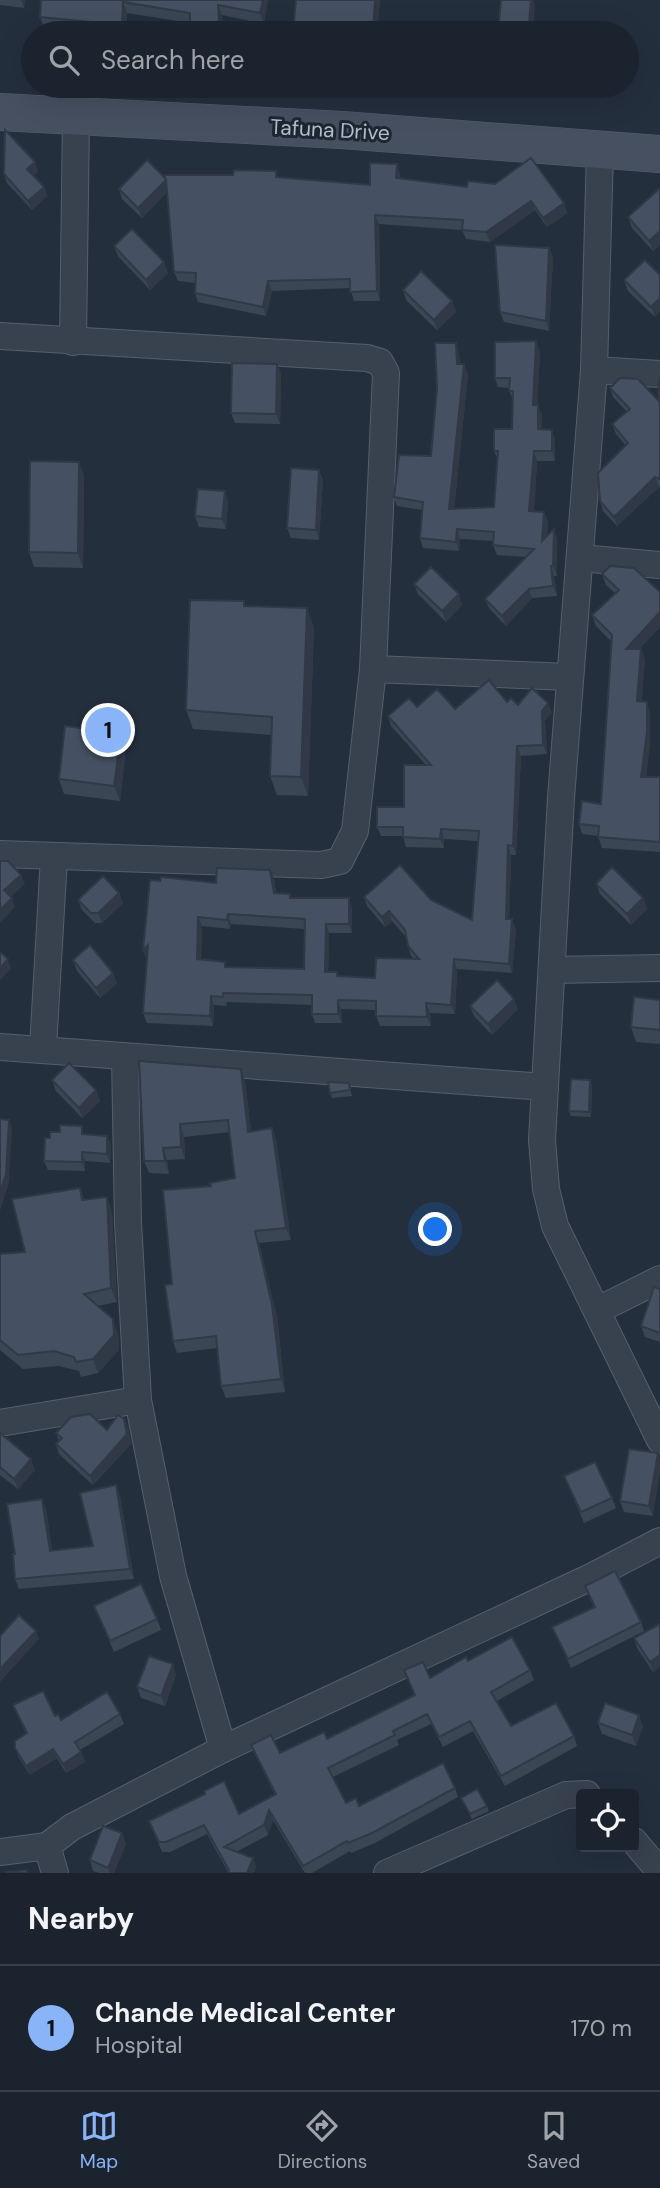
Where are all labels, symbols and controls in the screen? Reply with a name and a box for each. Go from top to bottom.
search box [21,21,639,98]
icon: search [45,41,83,79]
text: Search here [101,43,244,77]
street label: Tafuna Drive [270,113,391,147]
pin: 1 [85,704,131,756]
your location [418,1212,452,1246]
map controls [576,1789,639,1852]
button: locate [576,1789,639,1852]
text: Nearby [28,1899,134,1938]
text: Chande Medical Center [95,1996,395,2030]
text: 1 [47,2013,55,2043]
text: 170 m [571,2013,632,2043]
text: Hospital [95,2030,182,2060]
tab: Map [80,2107,118,2174]
tab: Directions [278,2107,367,2174]
tab: Saved [527,2107,580,2174]

